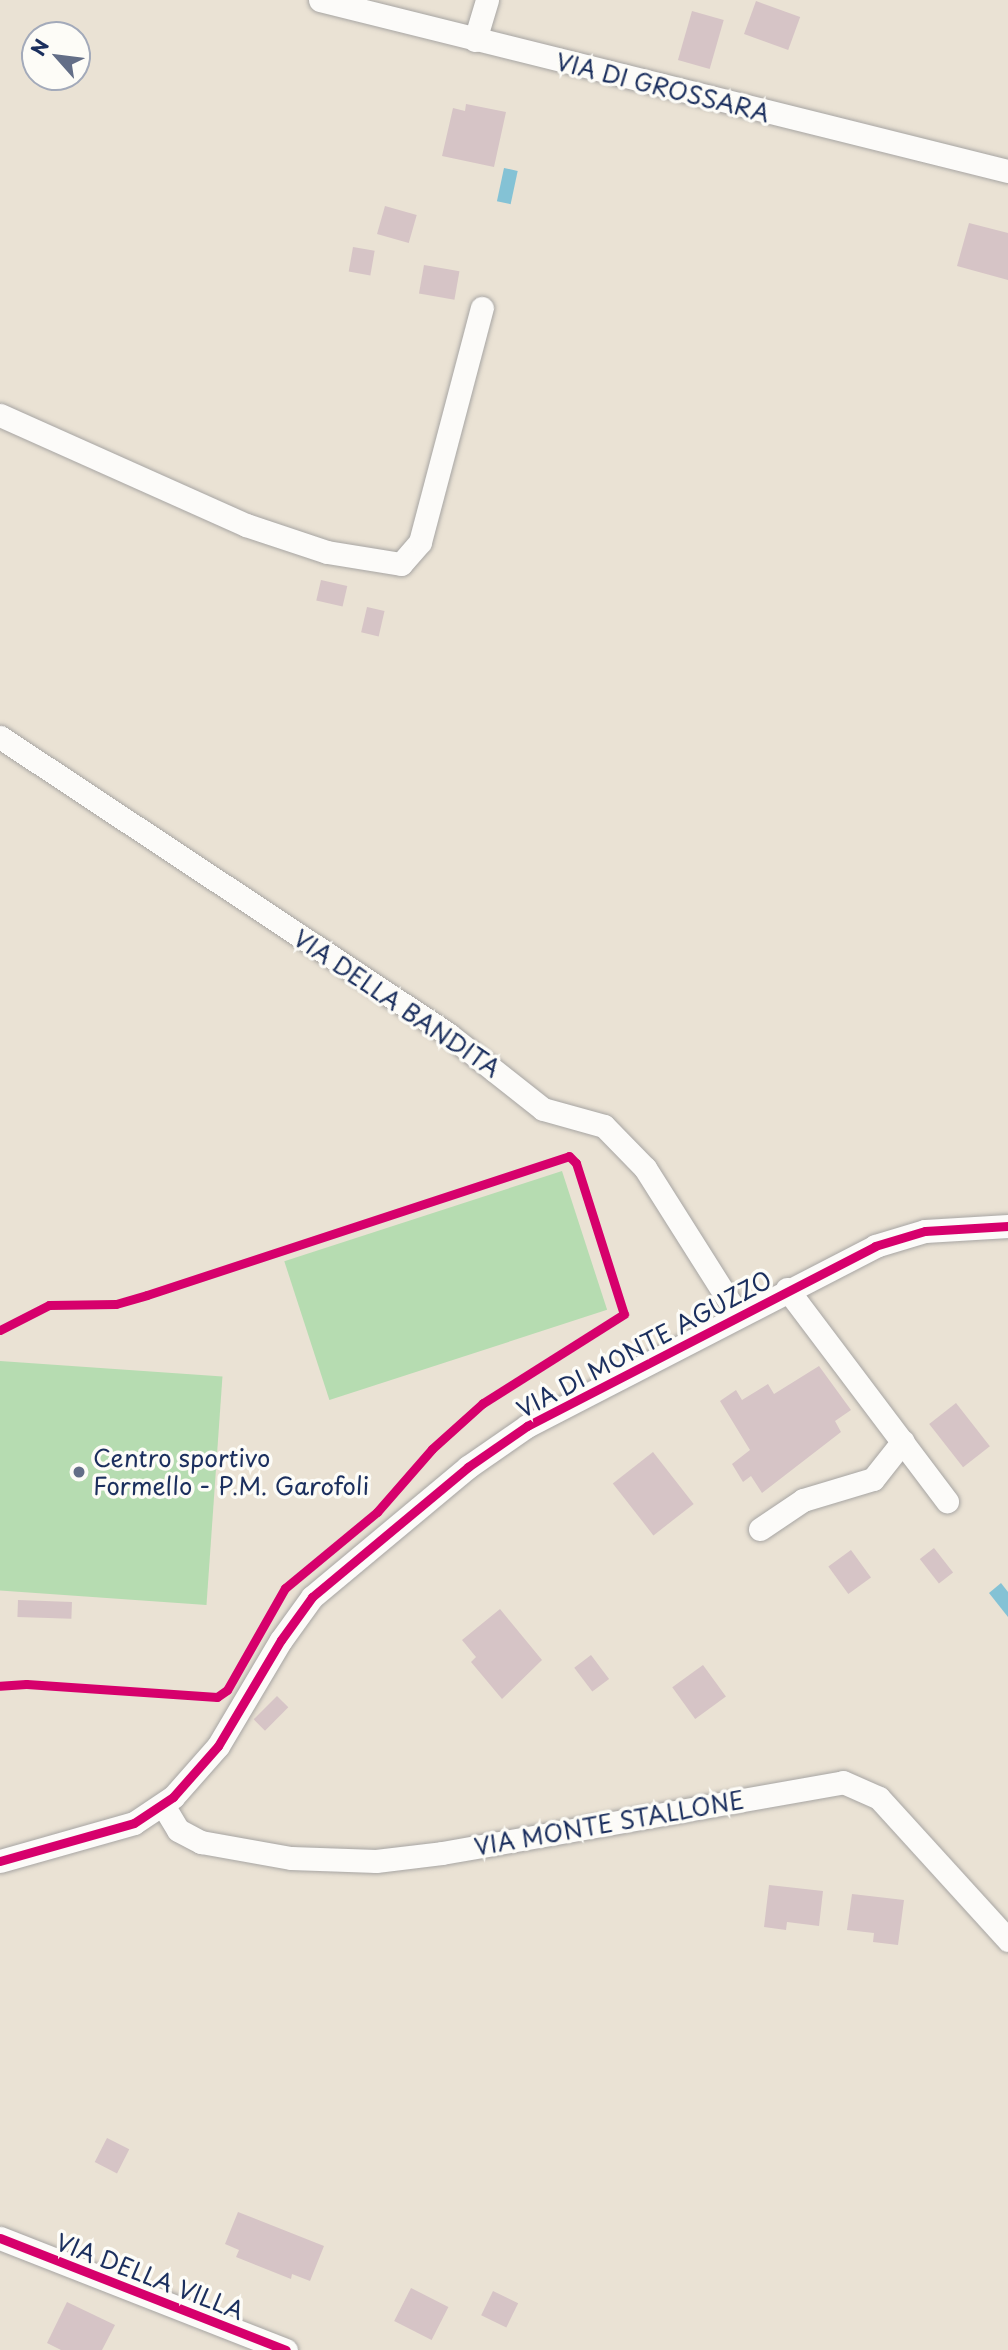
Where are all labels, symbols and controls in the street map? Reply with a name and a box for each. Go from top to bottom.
north arrow [21,21,91,91]
text: N [23,34,55,60]
street label: VIA DI GROSSARA [551,46,775,128]
street label: VIA DELLA BANDITA [285,921,509,1085]
street label: VIA DI MONTE AGUZZO [510,1264,778,1424]
place label: Centro sportivo Formello - P.M. Garofoli [93,1444,371,1500]
marker: Centro sportivo Formello - P.M. Garofoli [71,1464,87,1480]
street label: VIA MONTE STALLONE [471,1785,747,1861]
street label: VIA DELLA VILLA [49,2226,251,2326]

